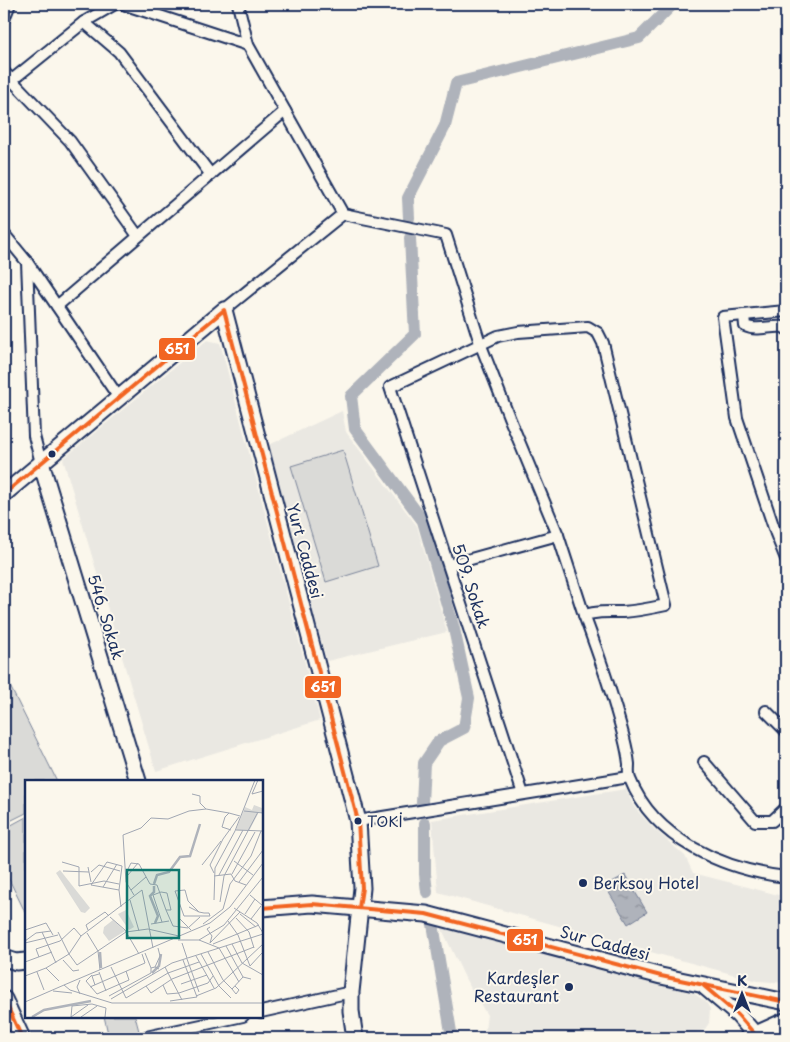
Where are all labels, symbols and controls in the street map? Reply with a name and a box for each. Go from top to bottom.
line badge: 651 [158,337,196,361]
text: 651 [165,338,190,359]
unlabelled marker [47,449,57,459]
street label: Yurt Caddesi [282,500,330,601]
street label: 509. Sokak [447,540,497,631]
street label: 546. Sokak [83,571,131,662]
line badge: 651 [304,675,342,699]
text: 651 [311,676,336,697]
inset map [25,780,262,1017]
place label: TOKİ [367,809,403,832]
marker: TOKİ [353,816,363,826]
place label: Berksoy Hotel [593,870,699,894]
marker: Berksoy Hotel [577,877,589,889]
street label: Sur Caddesi [558,918,653,966]
line badge: 651 [506,928,544,952]
text: 651 [513,929,538,950]
place label: Kardeşler Restaurant [473,965,560,1007]
north arrow [718,970,768,1020]
text: K [737,970,747,991]
marker: Kardeşler Restaurant [563,981,575,993]

